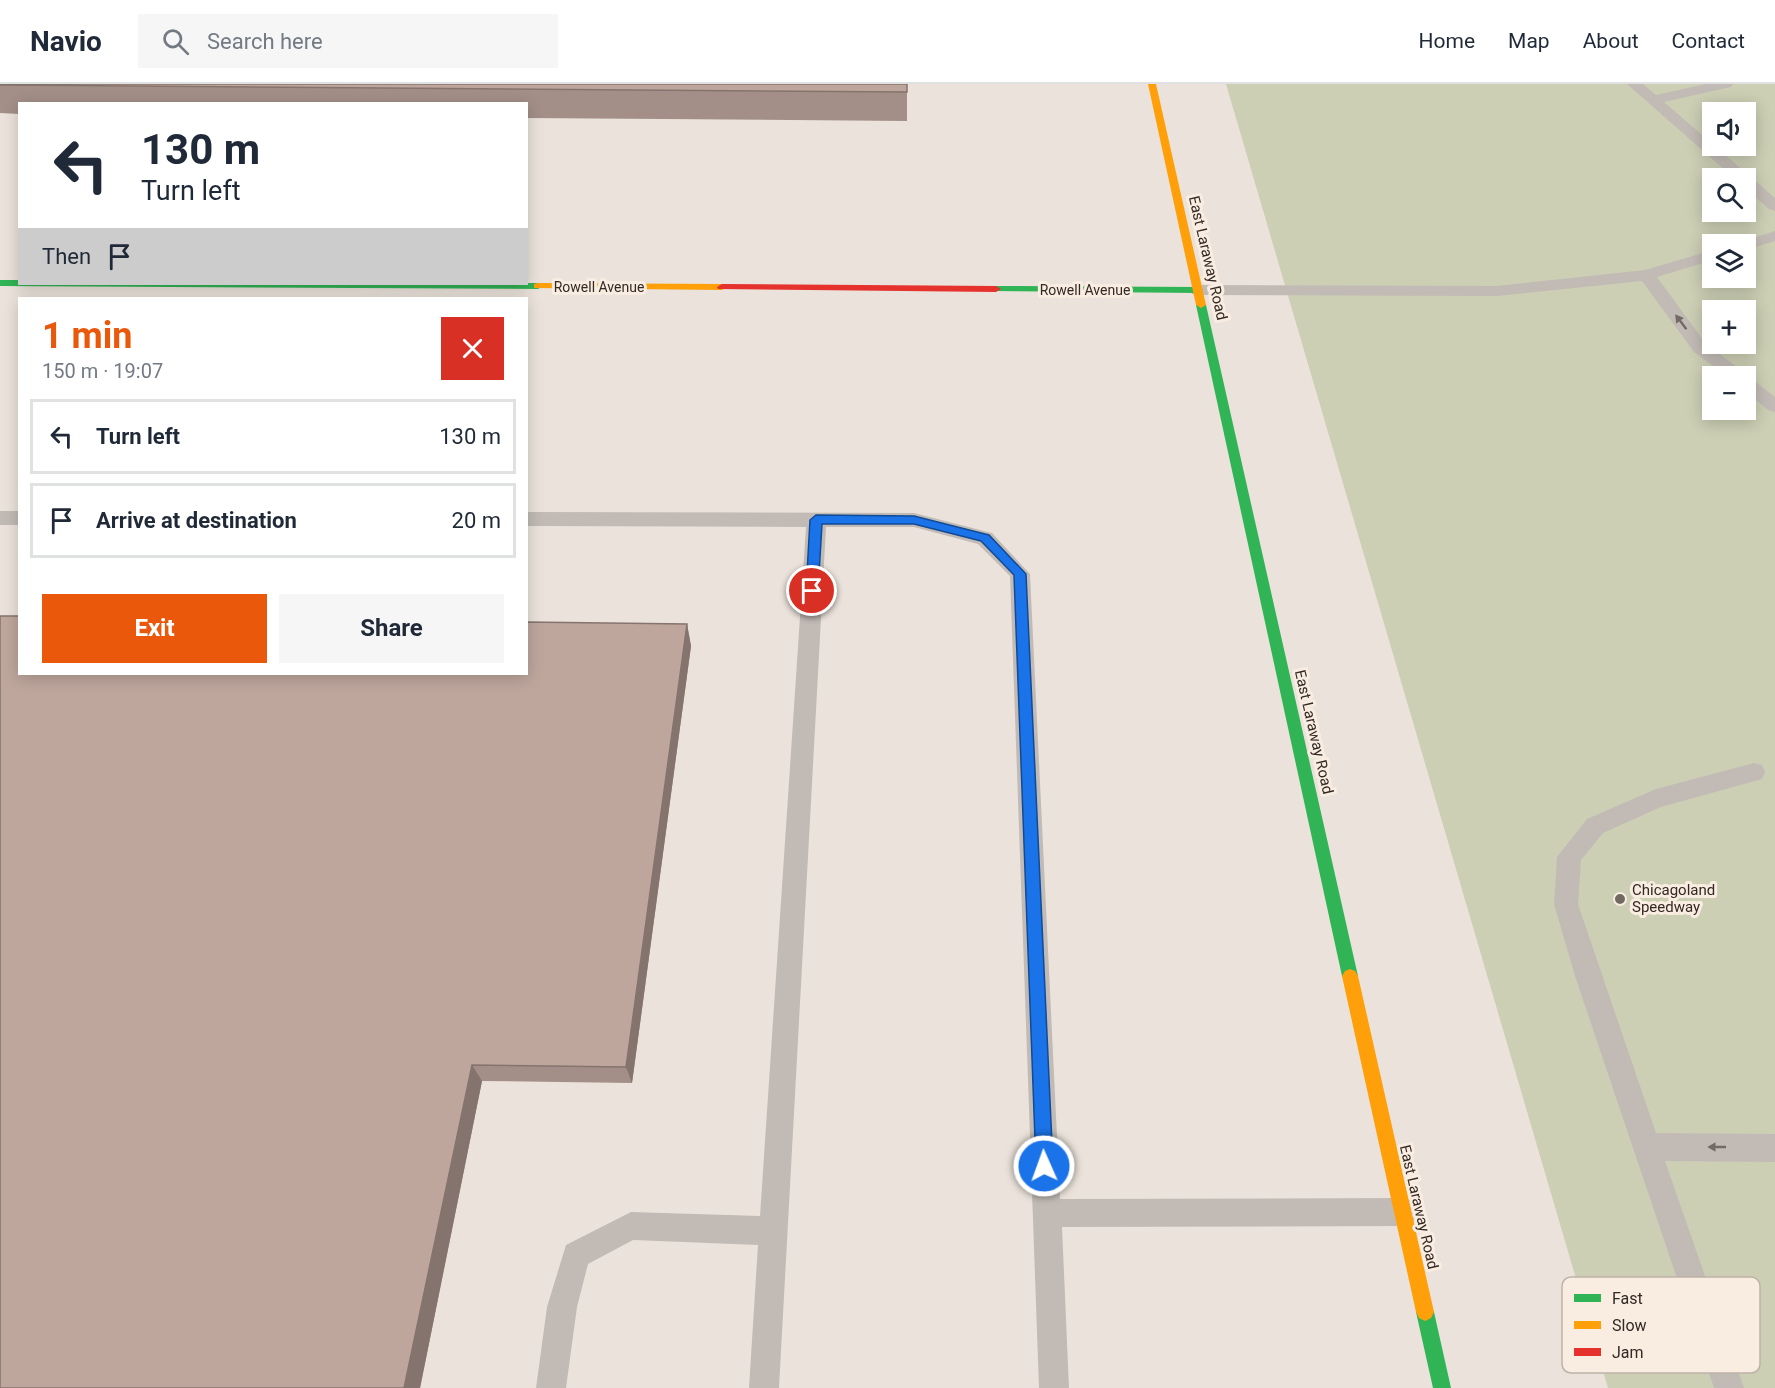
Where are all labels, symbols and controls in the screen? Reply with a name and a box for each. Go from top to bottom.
search box [138,14,558,68]
text: Navio [30,25,102,58]
icon: search [159,25,192,58]
text: Search here [207,29,323,54]
text: Home [1419,29,1475,53]
text: Map [1508,29,1550,53]
text: About [1583,29,1639,53]
text: Contact [1672,29,1745,53]
map controls [1702,102,1756,420]
button: sound [1702,102,1756,156]
text: 130 m [141,125,260,174]
icon: left [42,126,120,204]
button: search [1702,168,1756,222]
text: Turn left [141,175,241,207]
street label: East Laraway Road [1185,194,1231,322]
button: layers [1702,234,1756,288]
icon: arrive [103,240,136,273]
text: Then [42,244,91,269]
street label: Rowell Avenue [554,279,644,295]
street label: Rowell Avenue [1040,282,1130,298]
button: + [1702,300,1756,354]
one-way arrow [1675,314,1687,330]
text: 1 min [42,315,133,357]
button: close [441,317,504,380]
text: 150 m · 19:07 [42,359,163,383]
button: − [1702,366,1756,420]
icon: left [45,420,78,453]
text: Turn left [96,424,180,449]
text: 130 m [439,424,501,449]
icon: arrive [45,504,78,537]
text: Arrive at destination [96,508,297,533]
text: 20 m [452,508,501,533]
pin [786,565,837,616]
icon: arrive [795,574,828,607]
button: Exit [42,594,267,663]
button: Share [279,594,504,663]
street label: East Laraway Road [1291,668,1337,796]
place label: Chicagoland Speedway [1632,881,1715,916]
marker: Chicagoland Speedway [1613,892,1627,906]
position arrow [1012,1134,1076,1198]
one-way arrow [1707,1142,1726,1152]
street label: East Laraway Road [1396,1143,1442,1271]
legend [1562,1277,1760,1373]
text: Fast [1612,1289,1643,1308]
text: Slow [1612,1316,1647,1335]
text: Jam [1612,1343,1644,1362]

